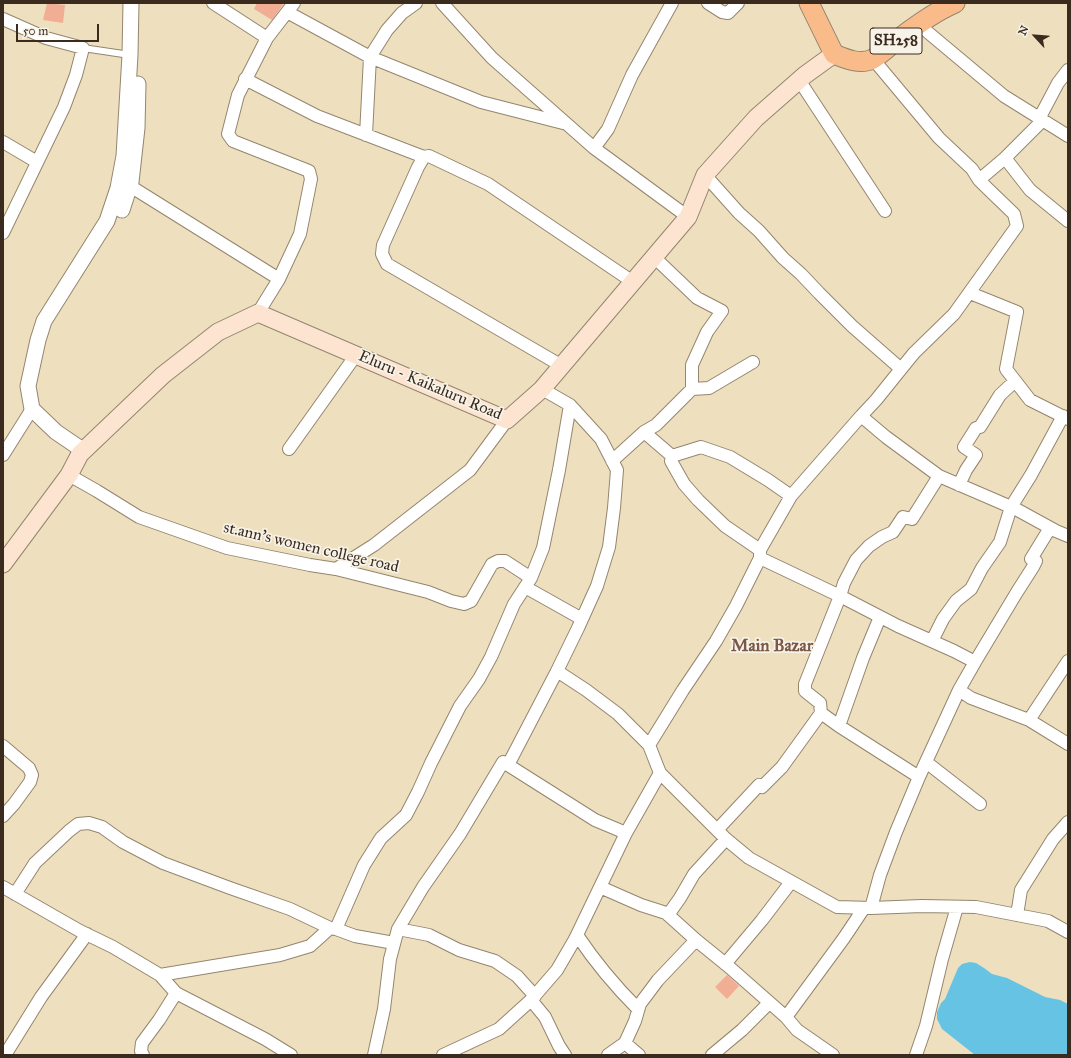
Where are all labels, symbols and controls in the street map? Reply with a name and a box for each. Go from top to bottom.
scale bar [18,16,101,42]
north arrow [1015,16,1055,56]
text: N [1016,23,1032,38]
text: 50 m [23,24,48,38]
road number: SH258 [870,28,922,54]
street label: Eluru - Kaikaluru Road [355,347,505,425]
street label: st.ann's women college road [221,518,401,578]
district label: Main Bazar [731,637,813,657]

